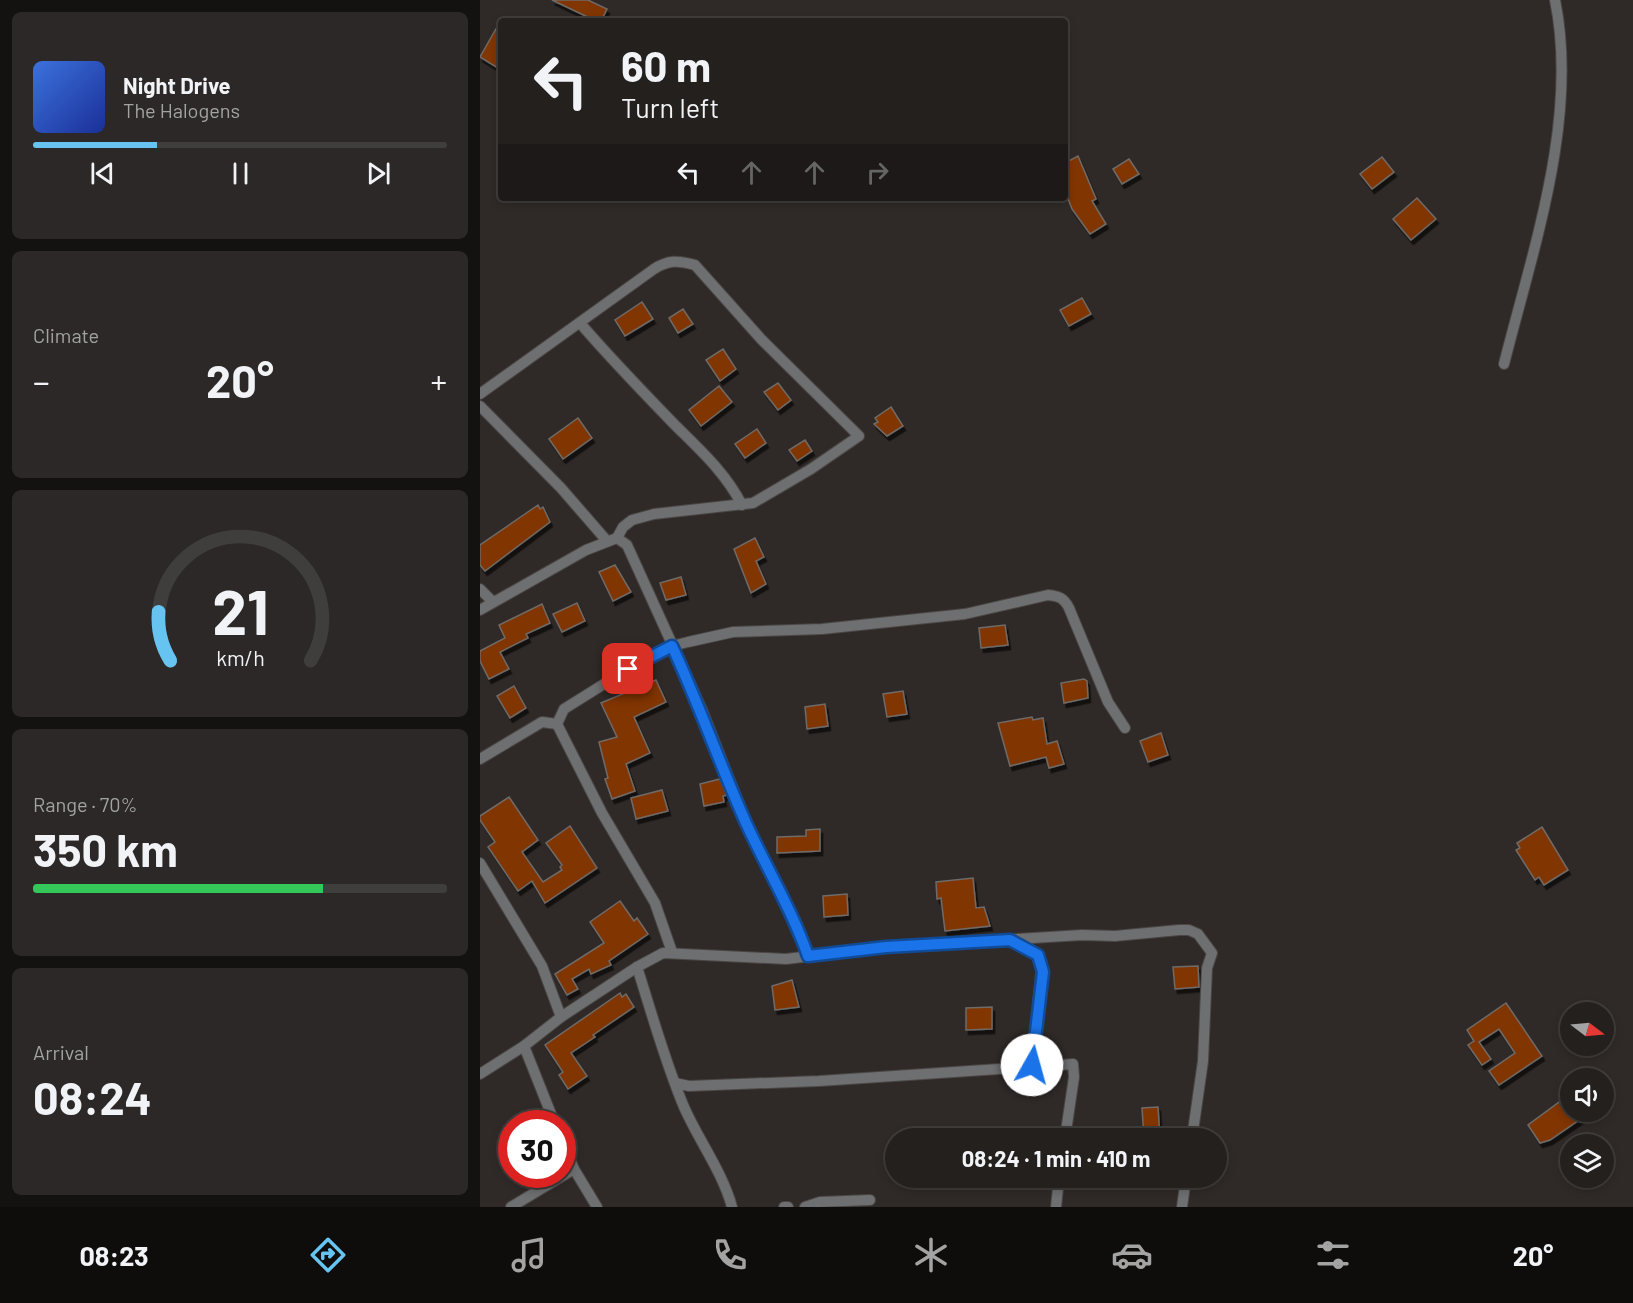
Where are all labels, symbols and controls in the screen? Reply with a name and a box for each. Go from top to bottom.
text: 60 m [621,40,711,90]
icon: left [522,42,600,120]
text: Night Drive [123,72,231,98]
text: Turn left [621,91,719,123]
text: The Halogens [123,98,240,122]
icon: left [672,156,705,189]
icon: ahead [735,156,768,189]
icon: ahead [798,156,831,189]
icon: right [861,156,894,189]
icon: previous [86,157,119,190]
icon: pause [224,157,257,190]
icon: next [362,157,395,190]
text: Climate [33,323,99,347]
text: 20° [206,353,274,407]
text: − [33,361,50,401]
text: + [431,361,447,401]
text: 21 [212,573,268,647]
pin [602,643,653,694]
text: km/h [216,645,264,670]
icon: arrive [611,652,644,685]
text: Range · 70% [33,792,138,816]
text: 350 km [33,822,178,876]
north arrow [1560,1002,1614,1056]
map controls [1560,1002,1614,1188]
position arrow [1000,1033,1064,1097]
text: Arrival [33,1040,89,1064]
button: sound [1560,1068,1614,1122]
text: 08:24 [33,1070,152,1124]
speed limit sign: 30 [498,1110,576,1188]
button: layers [1560,1134,1614,1188]
text: 08:24 · 1 min · 410 m [962,1145,1150,1171]
icon: directions [307,1234,349,1276]
icon: music [508,1234,550,1276]
icon: phone [709,1234,751,1276]
icon: climate [910,1234,952,1276]
icon: car [1111,1234,1153,1276]
icon: filters [1312,1234,1354,1276]
text: 08:23 [79,1239,149,1271]
text: 20° [1513,1239,1554,1271]

